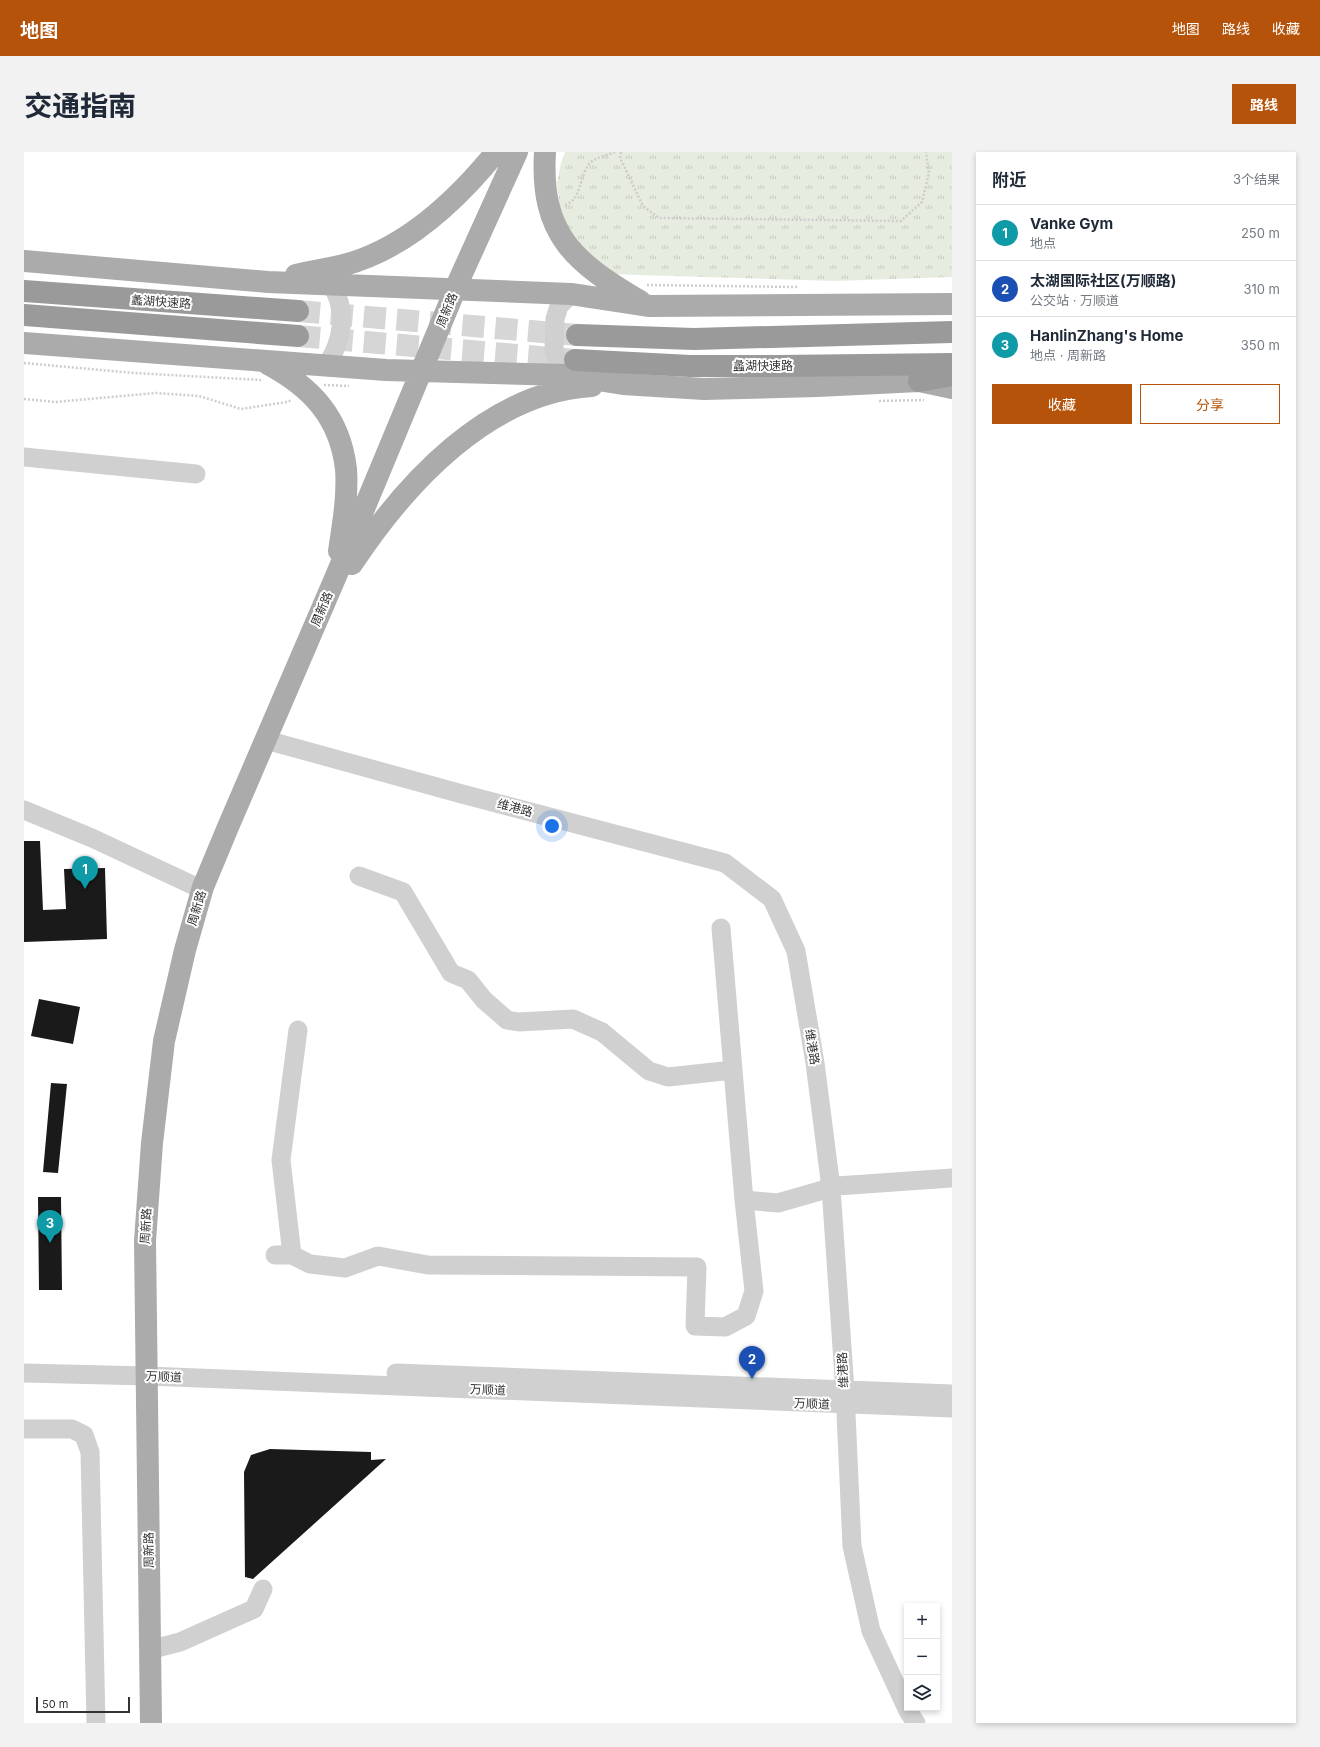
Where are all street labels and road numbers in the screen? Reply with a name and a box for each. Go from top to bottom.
street label: 周新路 [433,290,460,329]
street label: 蠡湖快速路 [131,292,191,311]
street label: 蠡湖快速路 [733,358,793,373]
street label: 周新路 [308,589,335,628]
street label: 维港路 [496,796,534,819]
street label: 周新路 [184,888,209,927]
street label: 维港路 [802,1028,823,1066]
street label: 周新路 [137,1208,154,1244]
street label: 维港路 [834,1352,851,1388]
street label: 万顺道 [146,1368,182,1385]
street label: 万顺道 [470,1381,506,1398]
street label: 万顺道 [794,1395,830,1412]
street label: 周新路 [141,1532,156,1568]

